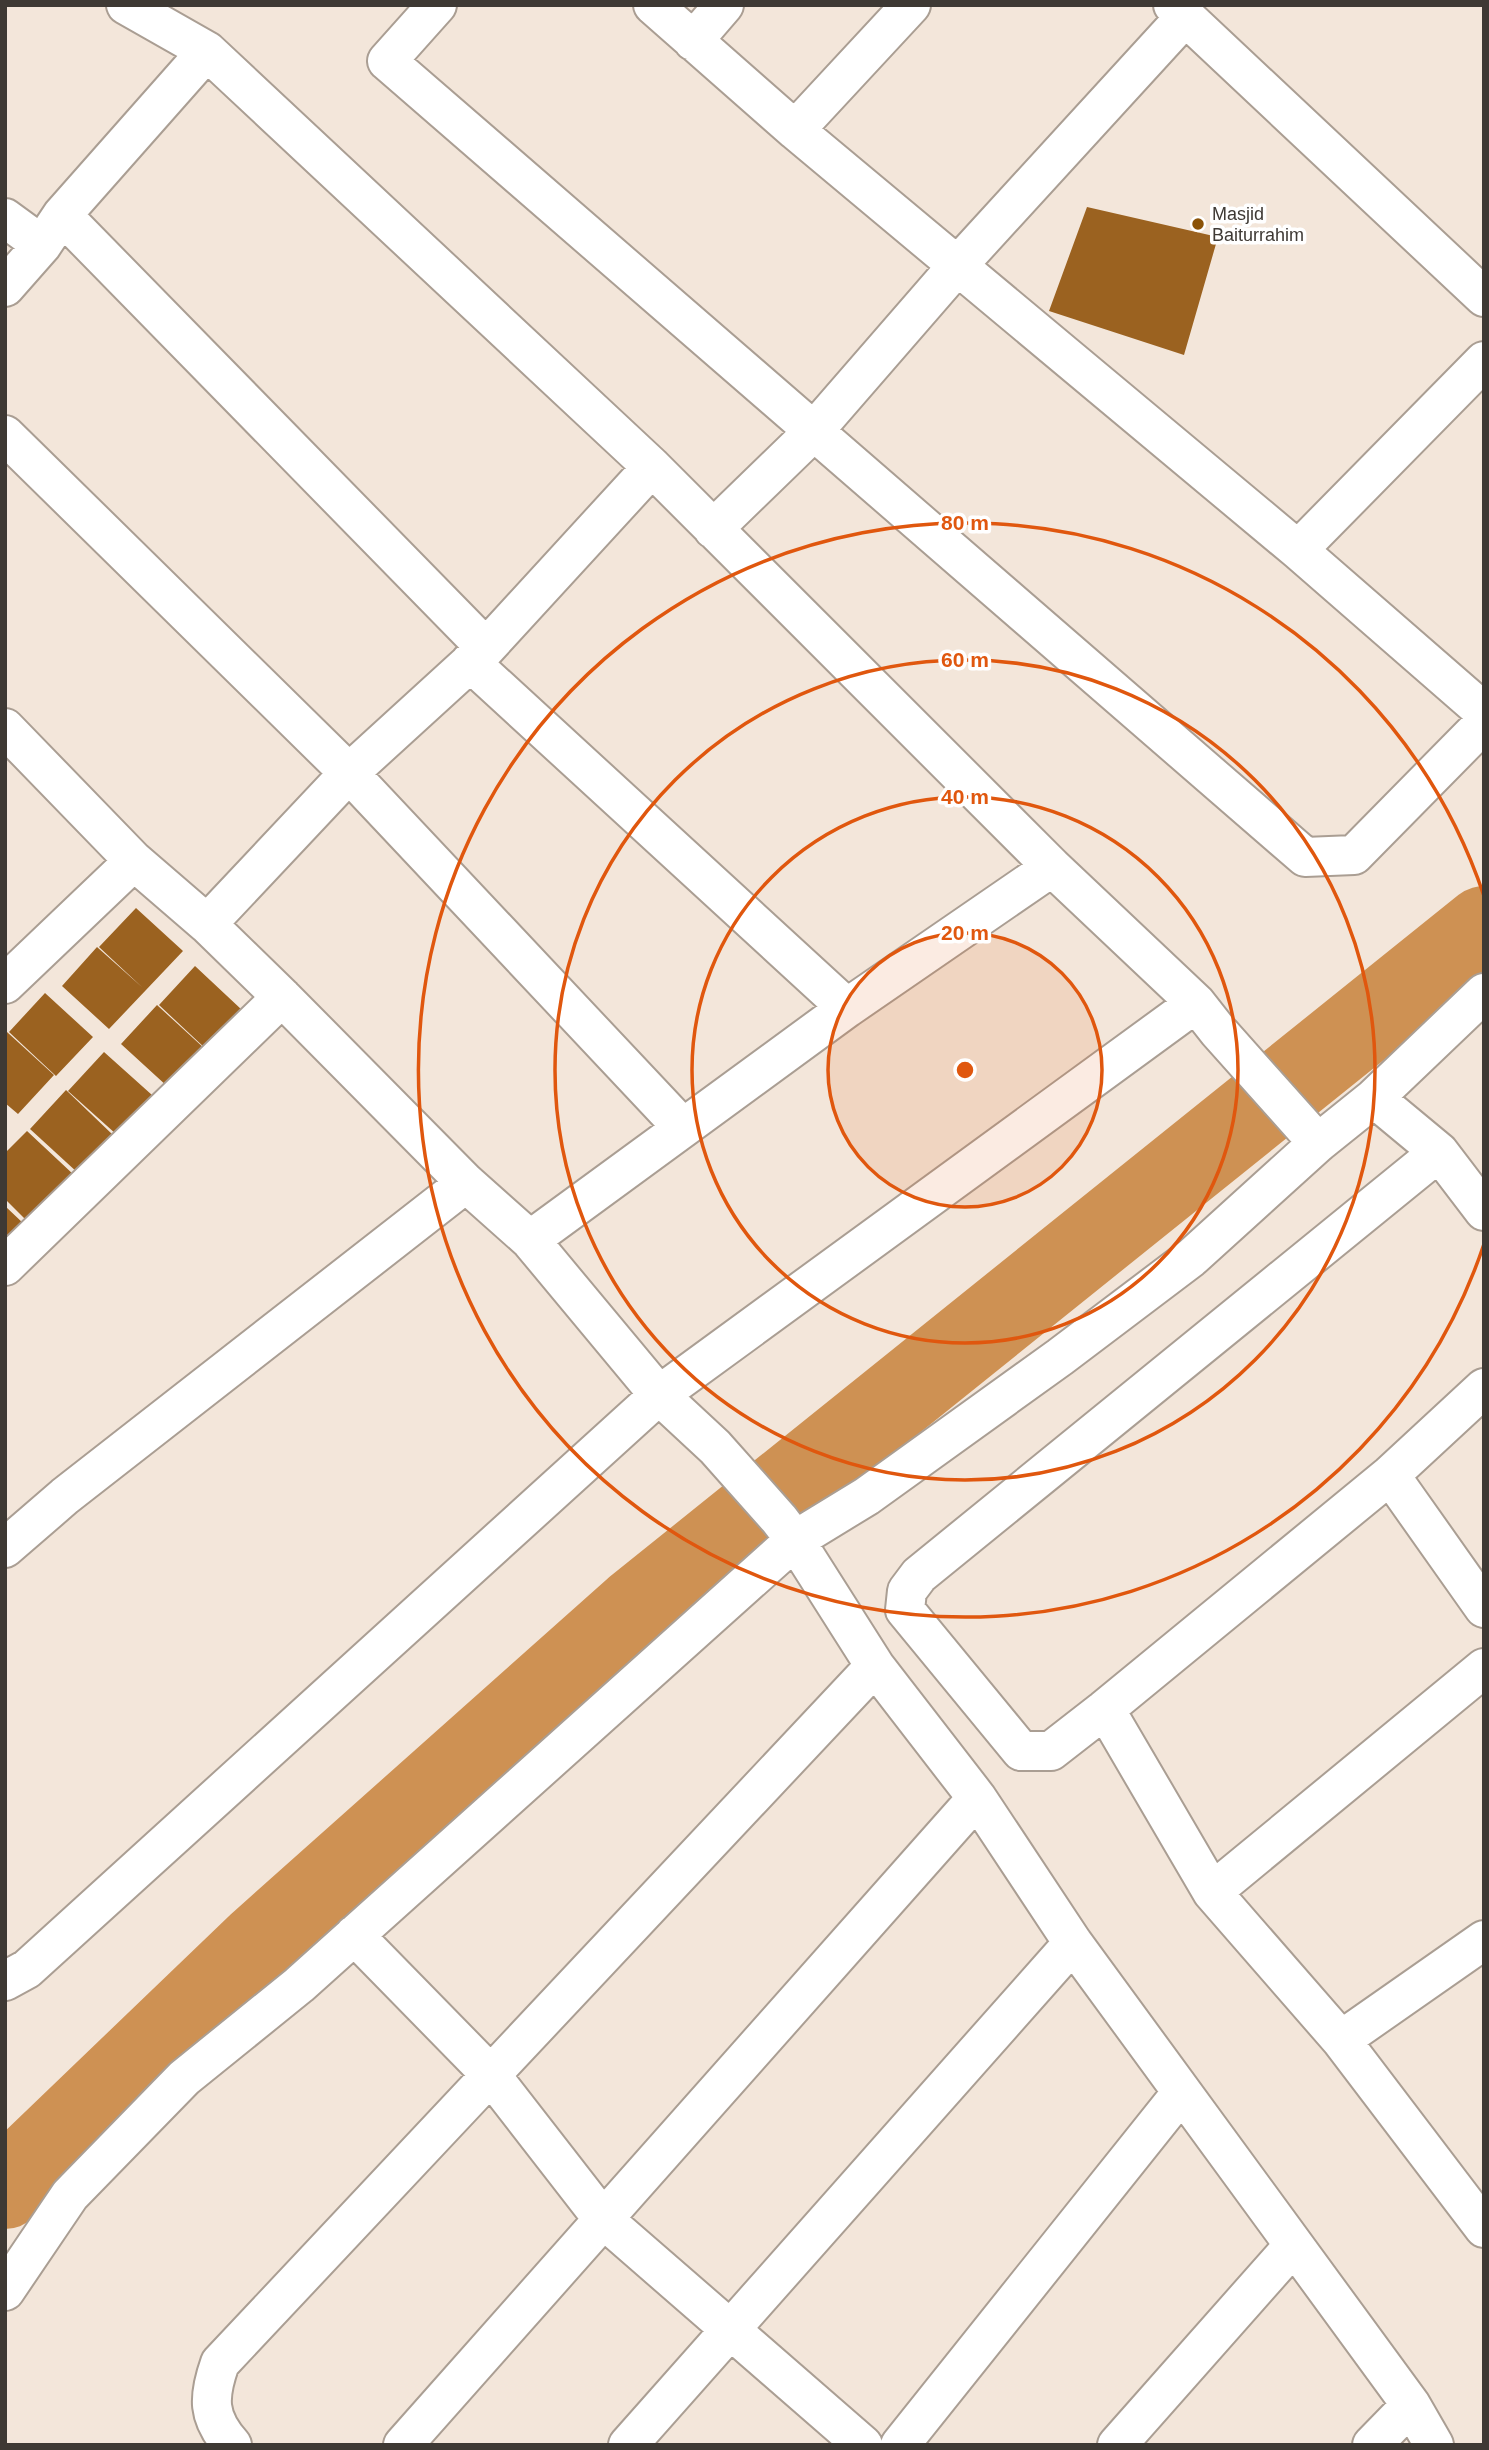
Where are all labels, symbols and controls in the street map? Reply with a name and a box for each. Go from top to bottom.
place label: Masjid Baiturrahim [1212,204,1304,245]
marker: Masjid Baiturrahim [1190,216,1206,232]
text: 80 m [941,511,989,534]
text: 60 m [941,648,989,671]
text: 40 m [941,785,989,808]
text: 20 m [941,921,989,944]
centre of rings [953,1058,977,1082]

